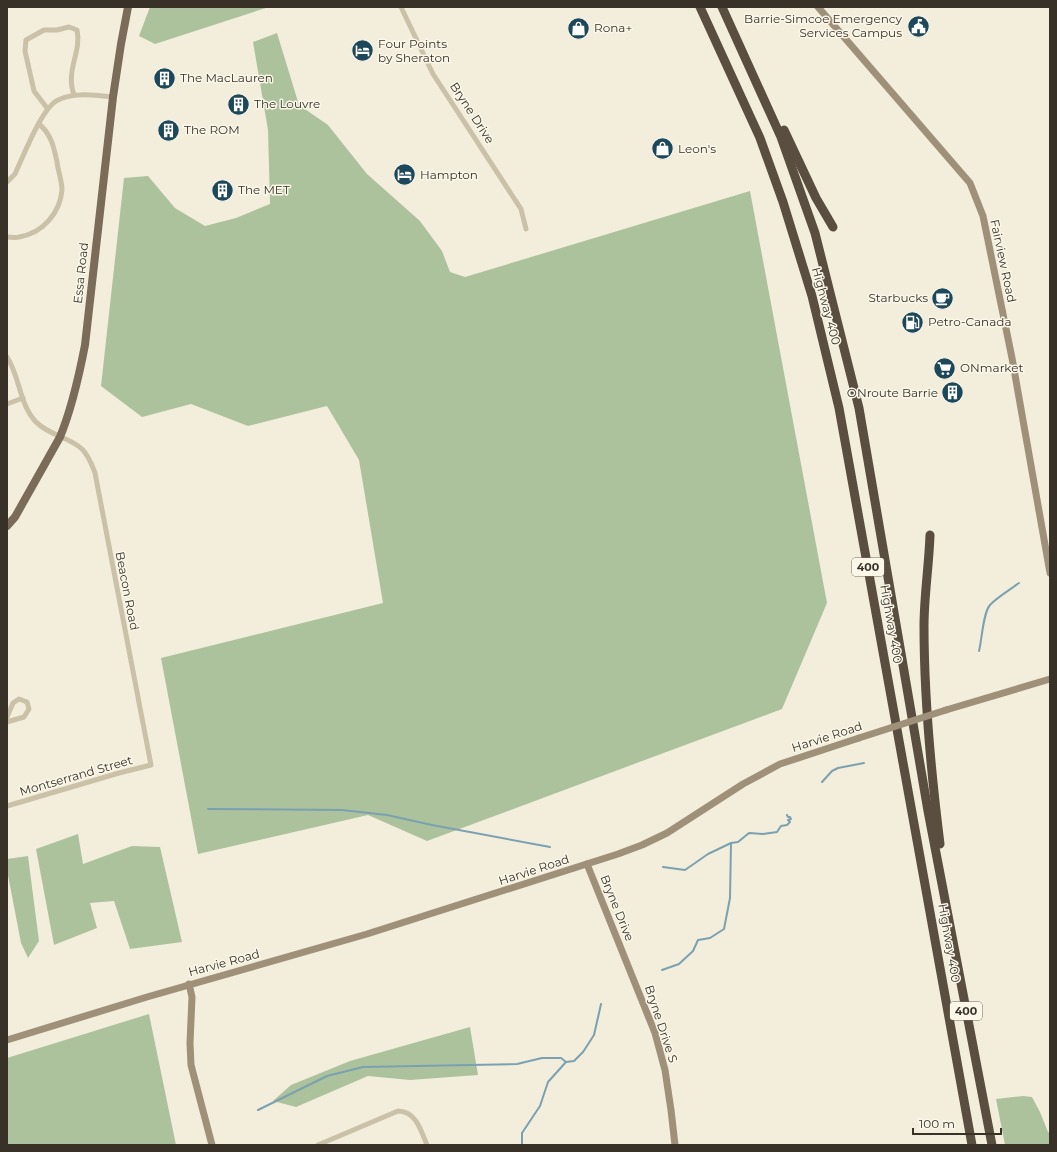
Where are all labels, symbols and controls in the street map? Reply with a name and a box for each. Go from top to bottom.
place label: Barrie-Simcoe Emergency Services Campus [744,11,902,40]
public building icon: Barrie-Simcoe Emergency Services Campus [905,13,931,39]
shop icon: Rona+ [566,15,592,41]
place label: Rona+ [594,20,632,35]
place label: Four Points by Sheraton [378,36,450,65]
hotel icon: Four Points by Sheraton [349,38,375,64]
building icon: The MacLauren [151,65,177,91]
place label: The MacLauren [180,70,273,85]
street label: Bryne Drive [447,79,498,146]
building icon: The Louvre [225,91,251,117]
place label: The Louvre [254,96,320,111]
building icon: The ROM [156,117,182,143]
place label: The ROM [184,122,240,137]
shop icon: Leon's [649,136,675,162]
place label: Leon's [678,141,716,156]
hotel icon: Hampton [392,162,418,188]
place label: Hampton [420,167,478,182]
building icon: The MET [209,177,235,203]
place label: The MET [238,182,290,197]
street label: Fairview Road [987,218,1020,304]
street label: Essa Road [70,242,91,304]
street label: Highway 400 [809,265,844,346]
cafe icon: Starbucks [930,285,956,311]
place label: Starbucks [868,290,928,305]
fuel station icon: Petro-Canada [900,309,926,335]
place label: Petro-Canada [928,314,1011,329]
supermarket icon: ONmarket [931,355,957,381]
place label: ONmarket [960,360,1024,375]
building icon: ONroute Barrie [940,380,966,406]
place label: ONroute Barrie [847,385,938,400]
street label: Beacon Road [112,550,142,632]
road number: 400 [852,558,884,576]
street label: Highway 400 [877,583,906,665]
street label: Harvie Road [790,718,864,755]
street label: Montserrand Street [18,752,134,799]
street label: Harvie Road [497,851,571,888]
street label: Bryne Drive [597,872,638,943]
street label: Highway 400 [935,902,964,984]
street label: Harvie Road [187,946,261,979]
street label: Bryne Drive S [642,983,681,1065]
road number: 400 [950,1002,982,1020]
scale bar [913,1110,1001,1136]
text: 100 m [919,1116,955,1131]

